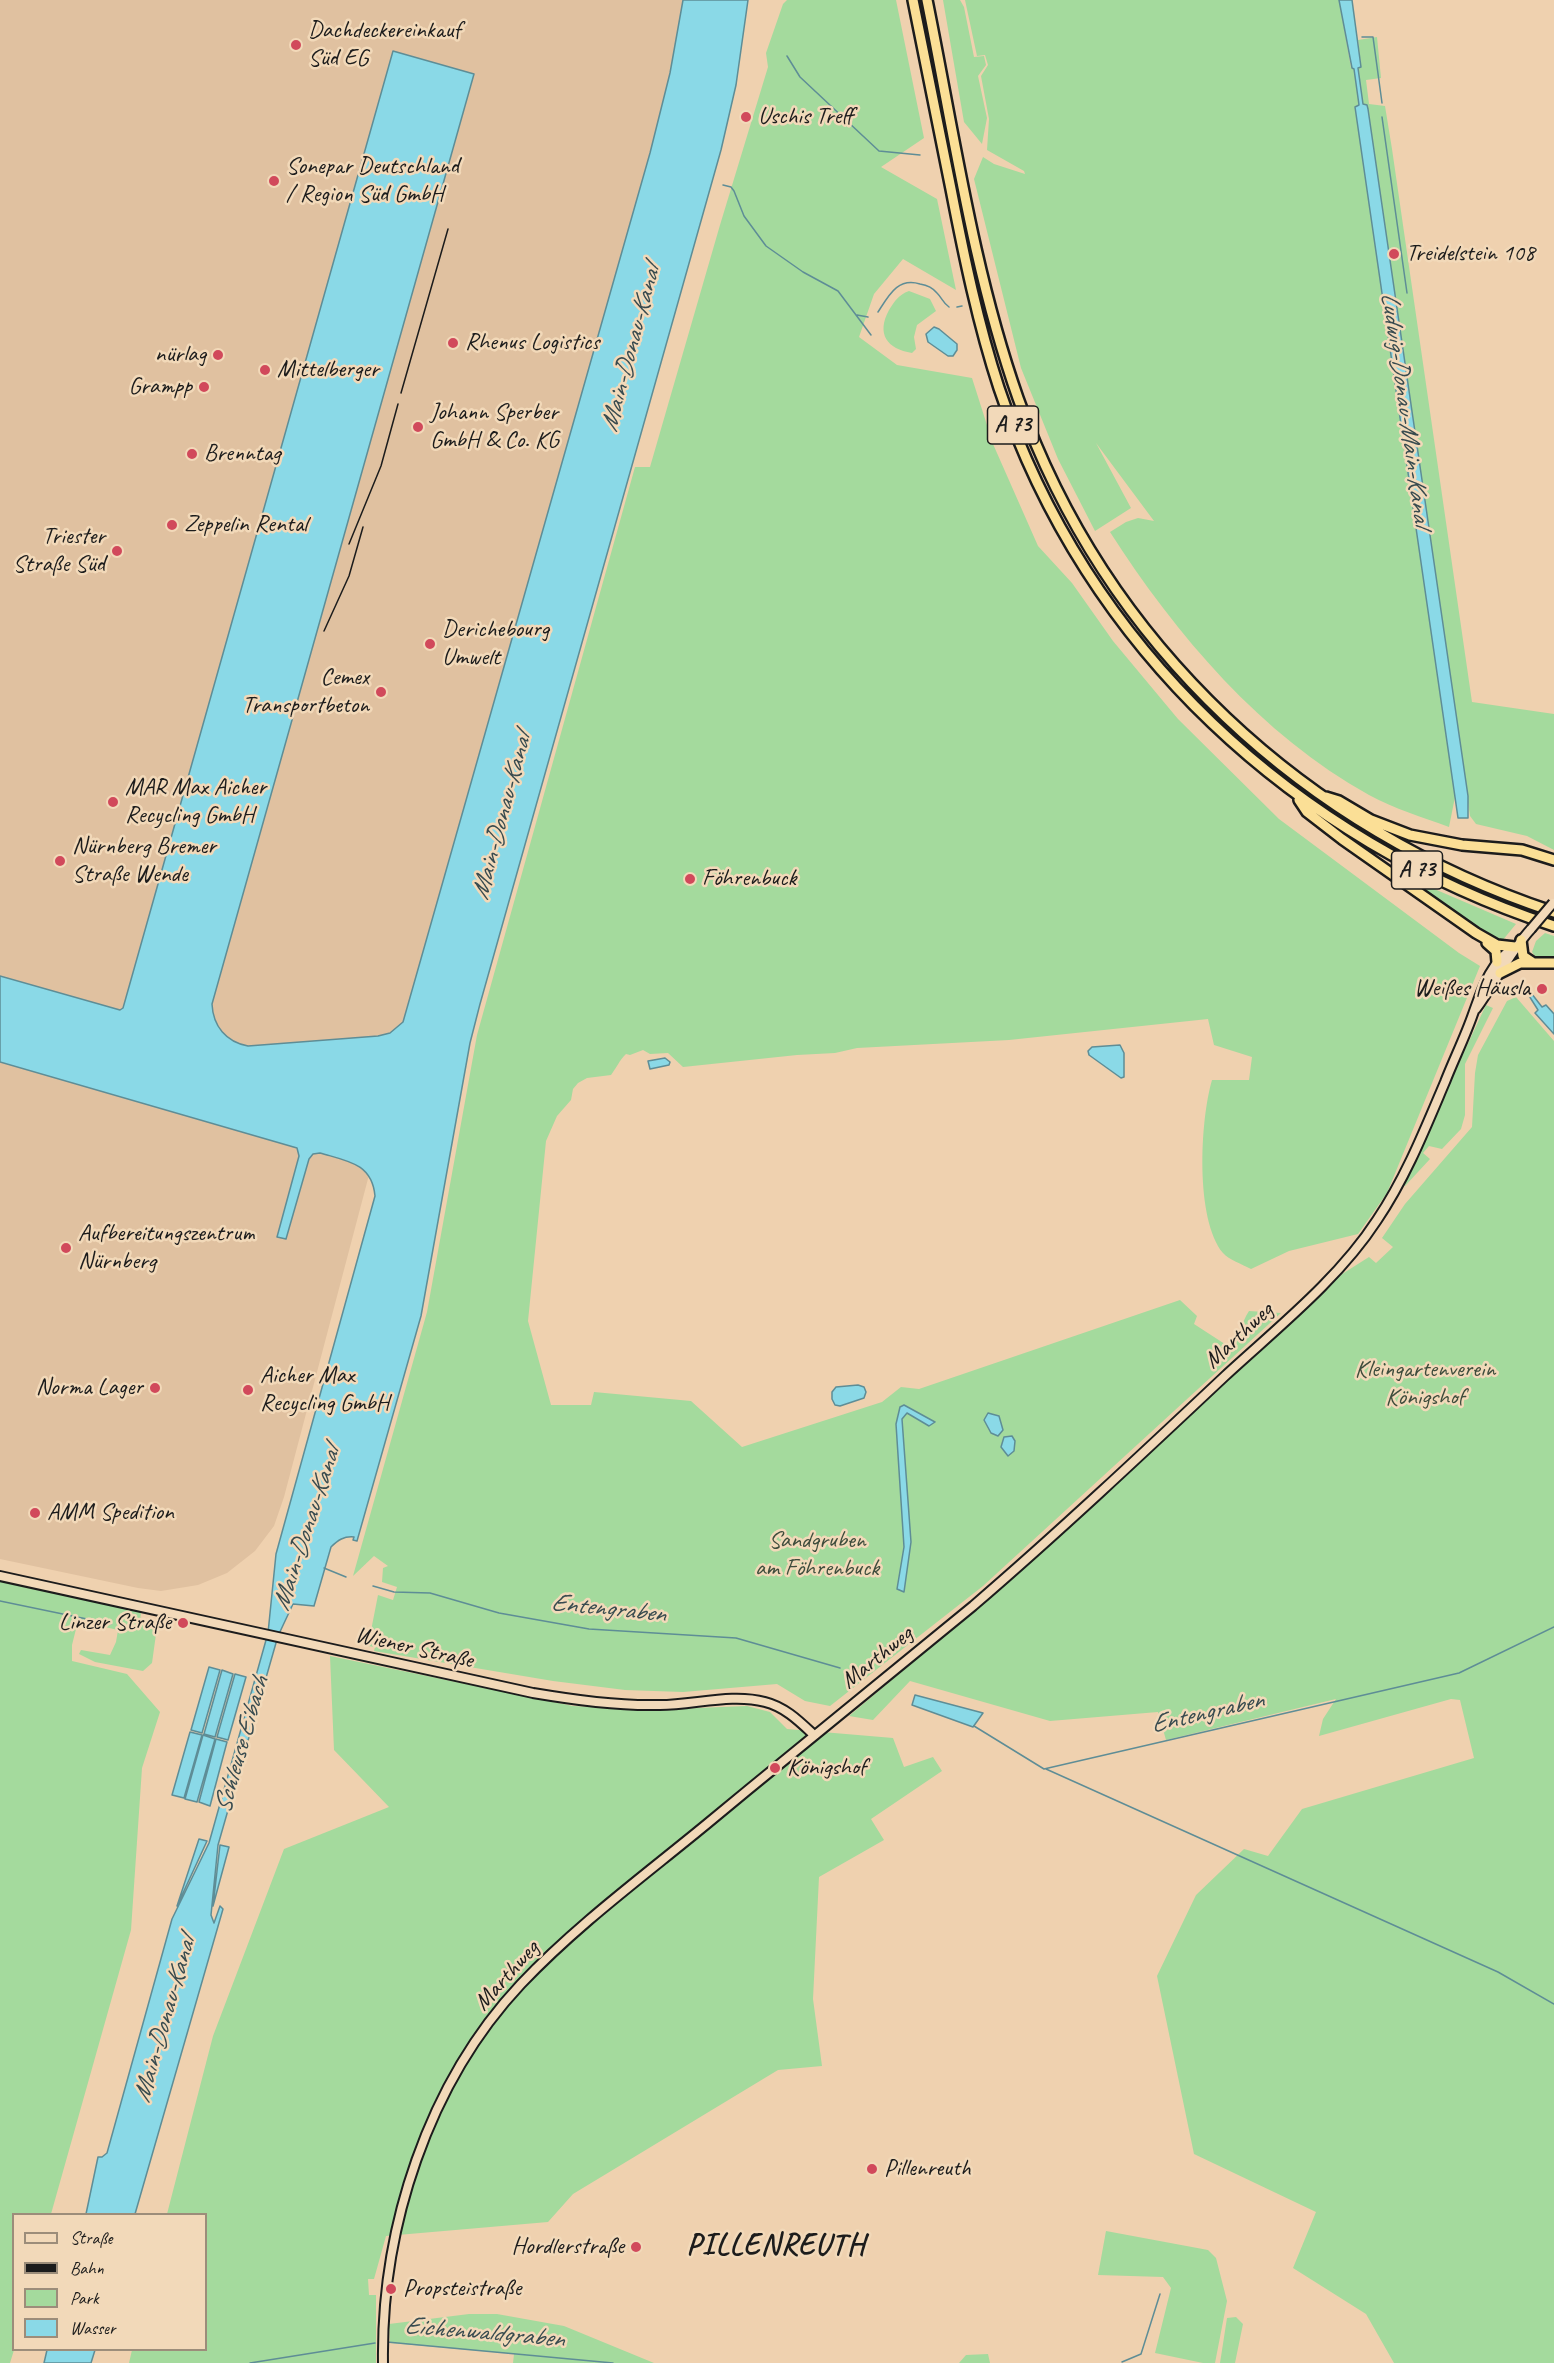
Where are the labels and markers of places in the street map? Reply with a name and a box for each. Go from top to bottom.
place label: Dachdeckereinkauf Süd EG [308,17,460,73]
marker: Dachdeckereinkauf Süd EG [289,38,303,52]
place label: Uschis Treff [758,103,853,131]
marker: Uschis Treff [739,110,753,124]
place label: Sonepar Deutschland / Region Süd GmbH [286,153,459,209]
marker: Sonepar Deutschland / Region Süd GmbH [267,174,281,188]
place label: Treidelstein 108 [1406,240,1535,268]
marker: Treidelstein 108 [1387,247,1401,261]
place label: Rhenus Logistics [465,329,600,357]
marker: Rhenus Logistics [446,336,460,350]
place label: nürlag [155,341,206,369]
marker: nürlag [211,348,225,362]
place label: Mittelberger [277,356,379,384]
marker: Mittelberger [258,363,272,377]
place label: Grampp [128,373,192,401]
marker: Grampp [197,380,211,394]
place label: Johann Sperber GmbH & Co. KG [430,399,559,455]
marker: Johann Sperber GmbH & Co. KG [411,420,425,434]
place label: Brenntag [204,440,281,468]
marker: Brenntag [185,447,199,461]
place label: Zeppelin Rental [184,511,307,539]
marker: Zeppelin Rental [165,518,179,532]
place label: Triester Straße Süd [13,523,105,579]
marker: Triester Straße Süd [110,544,124,558]
place label: Derichebourg Umwelt [442,616,549,672]
marker: Derichebourg Umwelt [423,637,437,651]
place label: Cemex Transportbeton [242,664,369,720]
marker: Cemex Transportbeton [374,685,388,699]
place label: MAR Max Aicher Recycling GmbH [125,774,266,830]
marker: MAR Max Aicher Recycling GmbH [106,795,120,809]
place label: Nürnberg Bremer Straße Wende [72,833,216,889]
marker: Nürnberg Bremer Straße Wende [53,854,67,868]
place label: Föhrenbuck [702,865,796,893]
marker: Föhrenbuck [683,872,697,886]
place label: Weißes Häusla [1414,975,1530,1003]
marker: Weißes Häusla [1535,982,1549,996]
place label: Aufbereitungszentrum Nürnberg [78,1220,254,1276]
marker: Aufbereitungszentrum Nürnberg [59,1241,73,1255]
place label: Aicher Max Recycling GmbH [260,1362,389,1418]
place label: Norma Lager [36,1374,143,1402]
marker: Norma Lager [148,1381,162,1395]
marker: Aicher Max Recycling GmbH [241,1383,255,1397]
place label: AMM Spedition [47,1499,174,1527]
marker: AMM Spedition [28,1506,42,1520]
place label: Linzer Straße [59,1609,171,1637]
marker: Linzer Straße [176,1616,190,1630]
place label: Königshof [787,1754,866,1782]
marker: Königshof [768,1761,782,1775]
place label: Pillenreuth [884,2155,971,2183]
marker: Pillenreuth [865,2162,879,2176]
place label: Hordlerstraße [511,2233,624,2261]
marker: Hordlerstraße [629,2240,643,2254]
place label: Propsteistraße [403,2275,521,2303]
marker: Propsteistraße [384,2282,398,2296]

